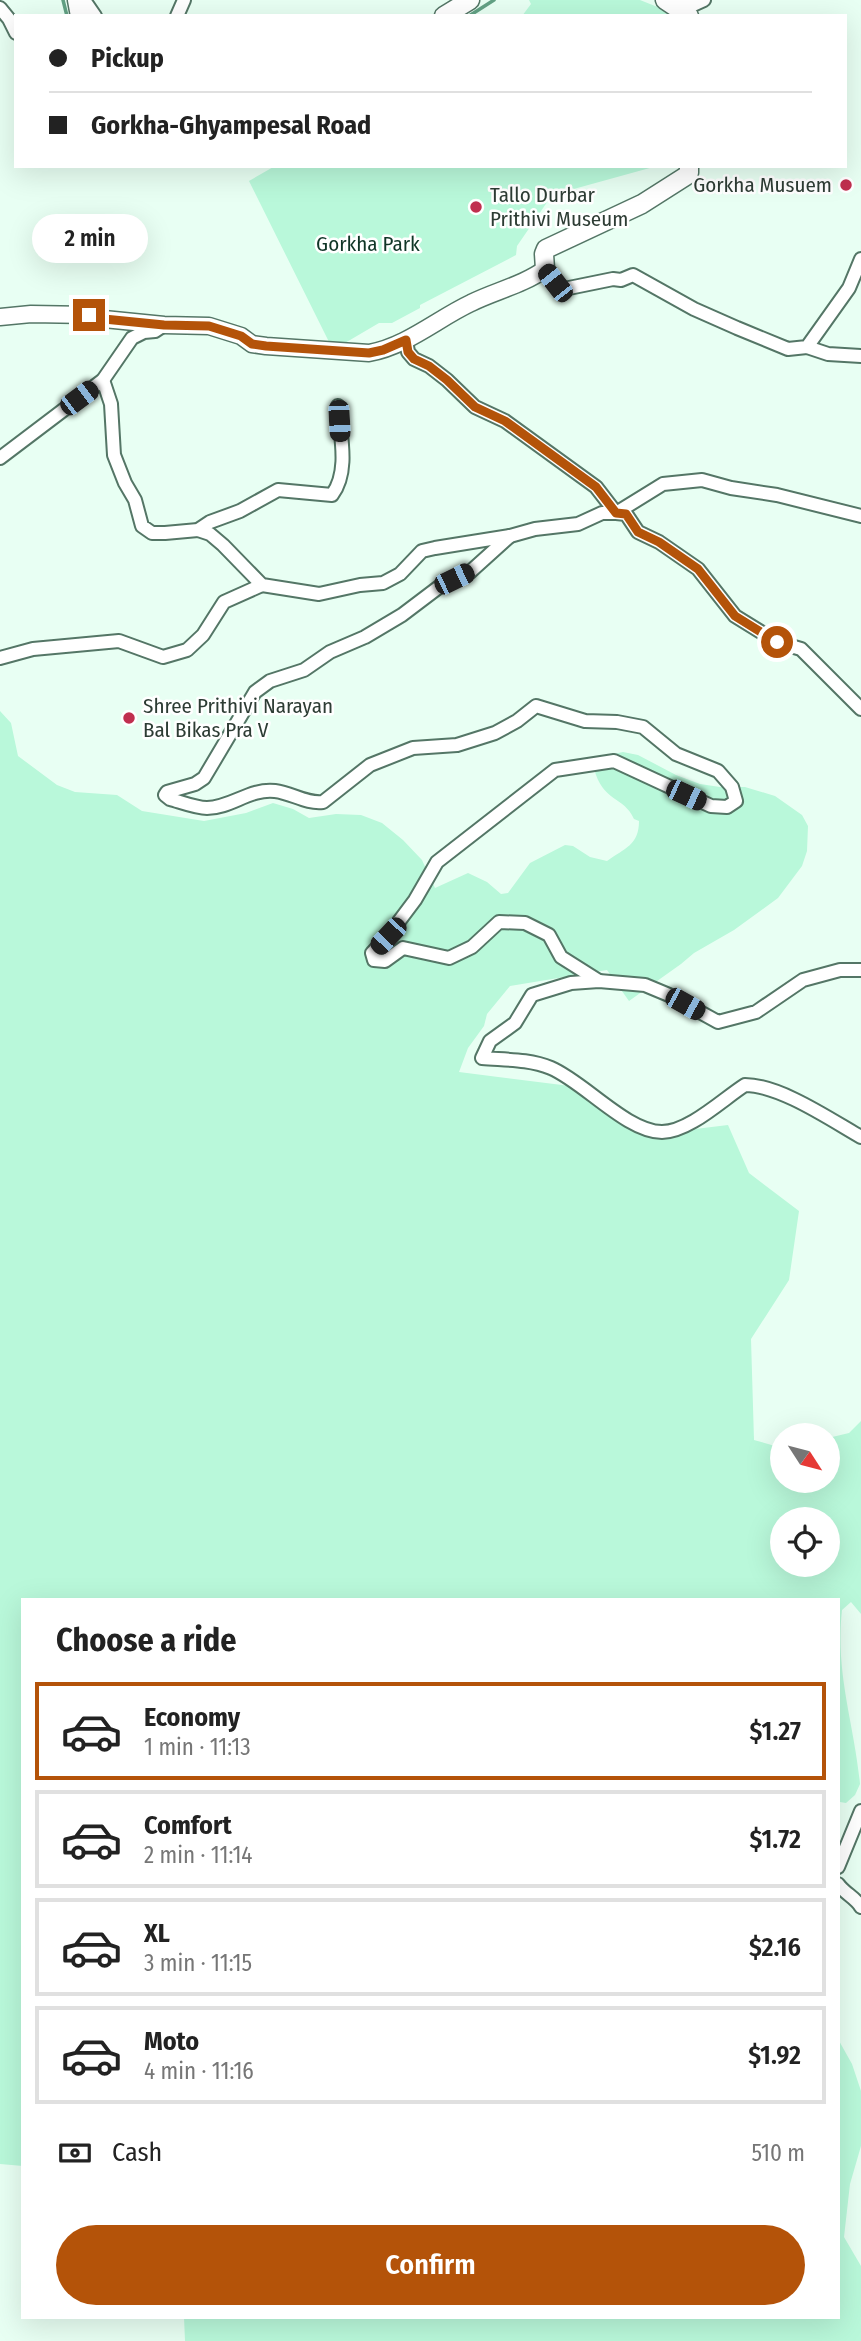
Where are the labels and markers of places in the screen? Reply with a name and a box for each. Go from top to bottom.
place label: Gorkha Musuem [693,172,832,198]
marker: Gorkha Musuem [838,177,854,193]
place label: Tallo Durbar Prithivi Museum [490,182,628,232]
marker: Tallo Durbar Prithivi Museum [468,199,484,215]
place label: Shree Prithivi Narayan Bal Bikas Pra V [143,693,333,743]
marker: Shree Prithivi Narayan Bal Bikas Pra V [121,710,137,726]

